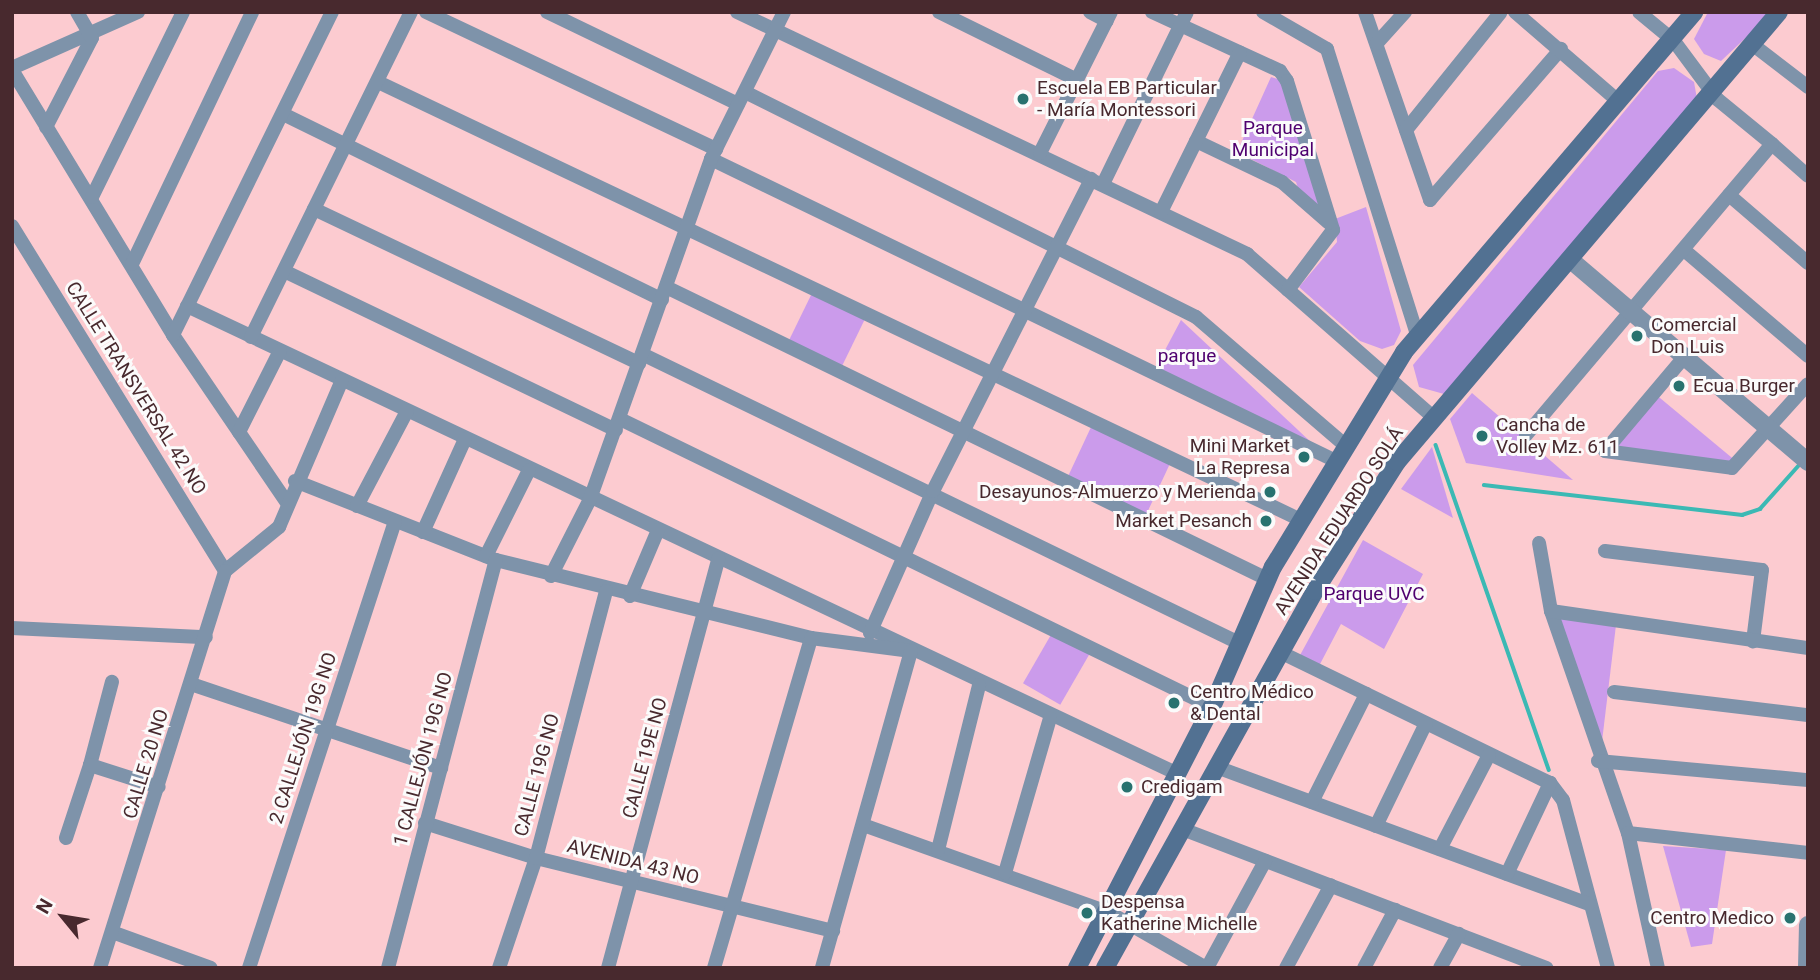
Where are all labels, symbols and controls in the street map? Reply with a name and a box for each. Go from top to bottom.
place label: Escuela EB Particular - María Montessori [1037,77,1217,121]
marker: Escuela EB Particular - María Montessori [1015,91,1031,107]
park label: Parque Municipal [1232,117,1314,161]
street label: CALLE TRANSVERSAL 42 NO [61,277,211,499]
place label: Comercial Don Luis [1651,314,1737,358]
marker: Comercial Don Luis [1629,328,1645,344]
park label: parque [1158,345,1216,367]
place label: Ecua Burger [1693,375,1795,397]
marker: Ecua Burger [1671,378,1687,394]
place label: Cancha de Volley Mz. 611 [1496,414,1619,458]
street label: AVENIDA EDUARDO SOLÁ [1270,423,1408,619]
marker: Cancha de Volley Mz. 611 [1474,428,1490,444]
place label: Mini Market La Represa [1190,435,1290,479]
marker: Mini Market La Represa [1296,449,1312,465]
place label: Desayunos-Almuerzo y Merienda [979,481,1256,503]
marker: Desayunos-Almuerzo y Merienda [1262,484,1278,500]
place label: Market Pesanch [1115,510,1252,532]
marker: Market Pesanch [1258,513,1274,529]
park label: Parque UVC [1323,583,1425,605]
street label: 2 CALLEJÓN 19G NO [265,649,341,827]
street label: 1 CALLEJÓN 19G NO [389,670,457,848]
place label: Centro Médico & Dental [1190,681,1314,725]
marker: Centro Médico & Dental [1164,693,1184,713]
street label: CALLE 19E NO [618,695,672,821]
street label: CALLE 20 NO [119,706,173,822]
street label: CALLE 19G NO [510,711,564,839]
place label: Credigam [1141,776,1223,798]
marker: Credigam [1119,779,1135,795]
street label: AVENIDA 43 NO [565,835,701,889]
north arrow [28,882,98,952]
place label: Despensa Katherine Michelle [1101,891,1257,935]
text: N [31,895,58,918]
marker: Despensa Katherine Michelle [1079,905,1095,921]
place label: Centro Medico [1650,907,1774,929]
marker: Centro Medico [1780,908,1800,928]

